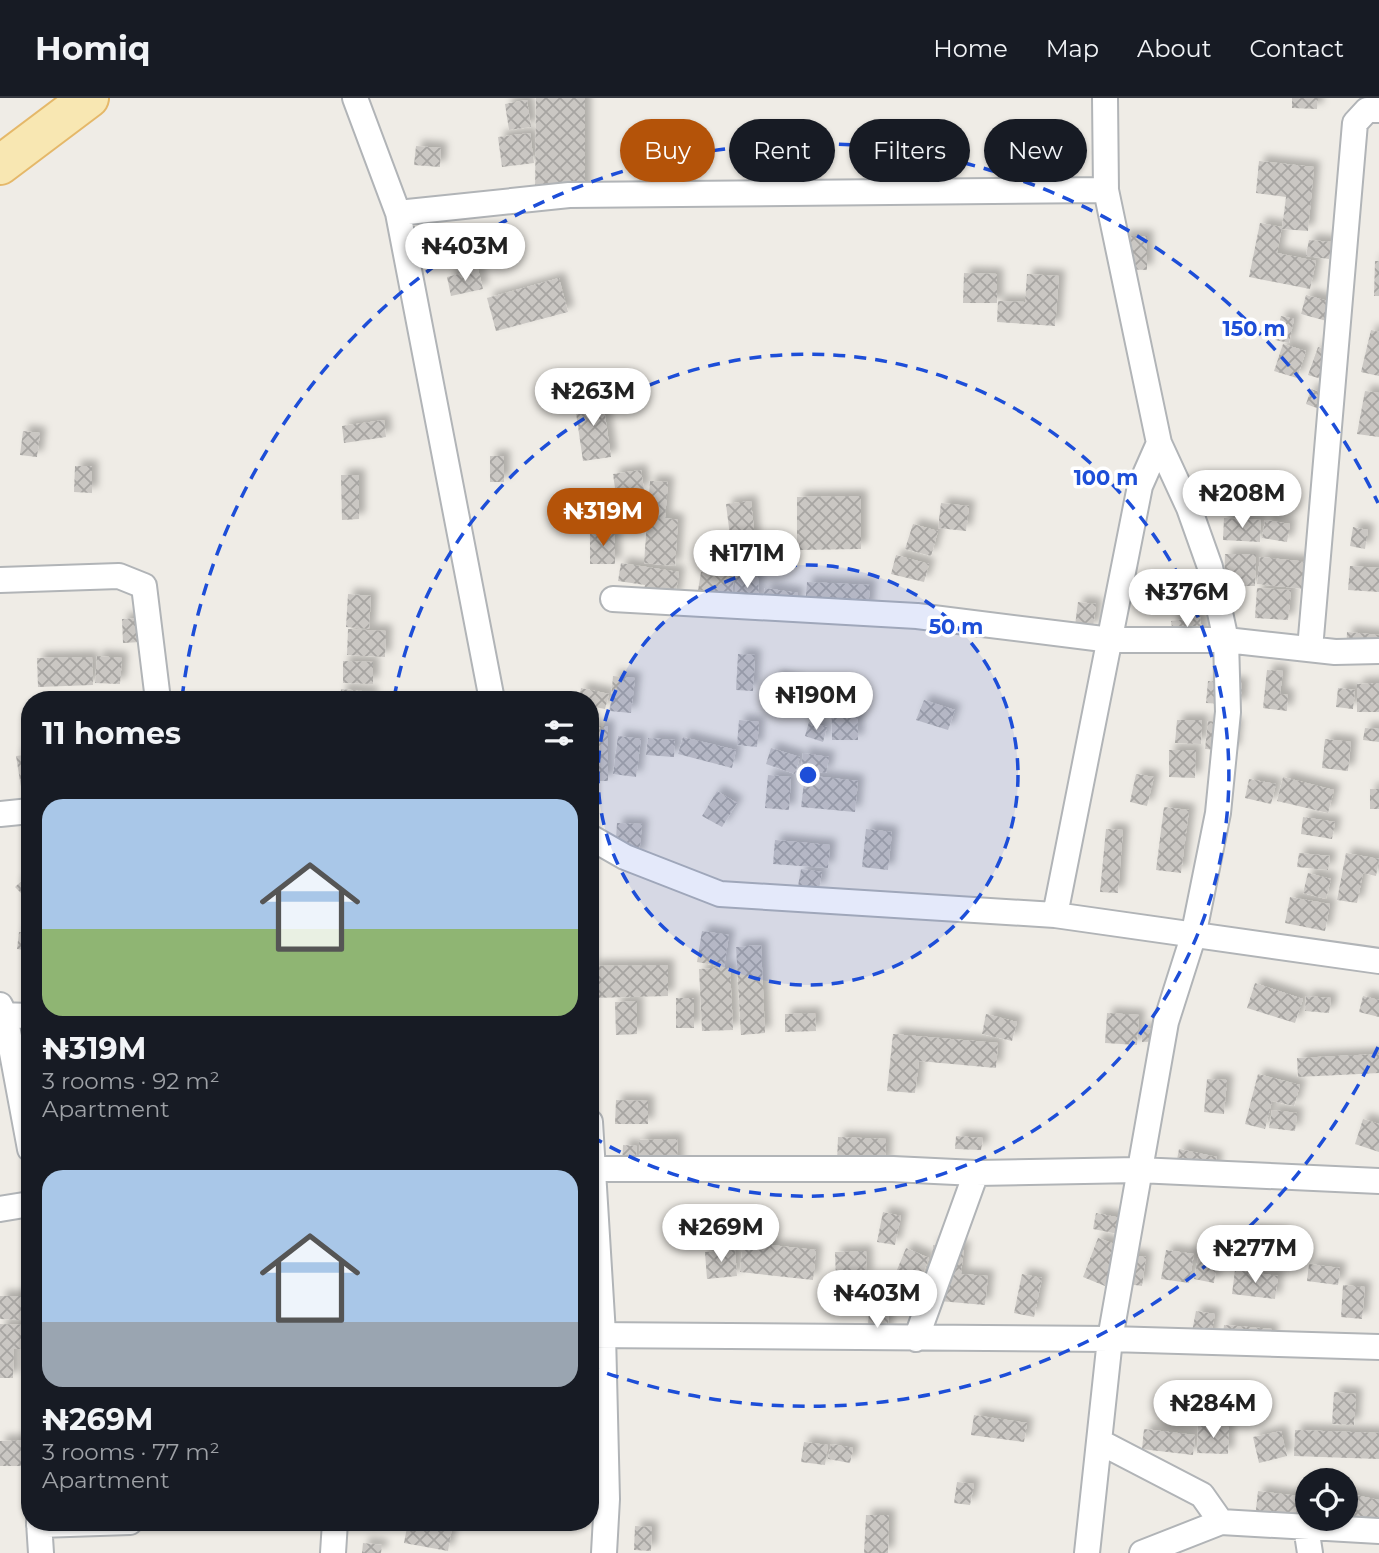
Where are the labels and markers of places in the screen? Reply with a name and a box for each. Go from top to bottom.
pin: ₦403M [416,223,514,283]
pin: ₦263M [544,368,642,428]
pin: ₦208M [1193,470,1291,530]
pin: ₦319M [554,489,652,548]
pin: ₦171M [698,531,796,590]
pin: ₦376M [1138,570,1236,629]
pin: ₦190M [767,672,865,732]
centre of rings [796,763,820,787]
pin: ₦269M [672,1204,770,1264]
pin: ₦277M [1206,1226,1304,1285]
pin: ₦403M [828,1270,926,1330]
pin: ₦284M [1164,1380,1262,1440]

